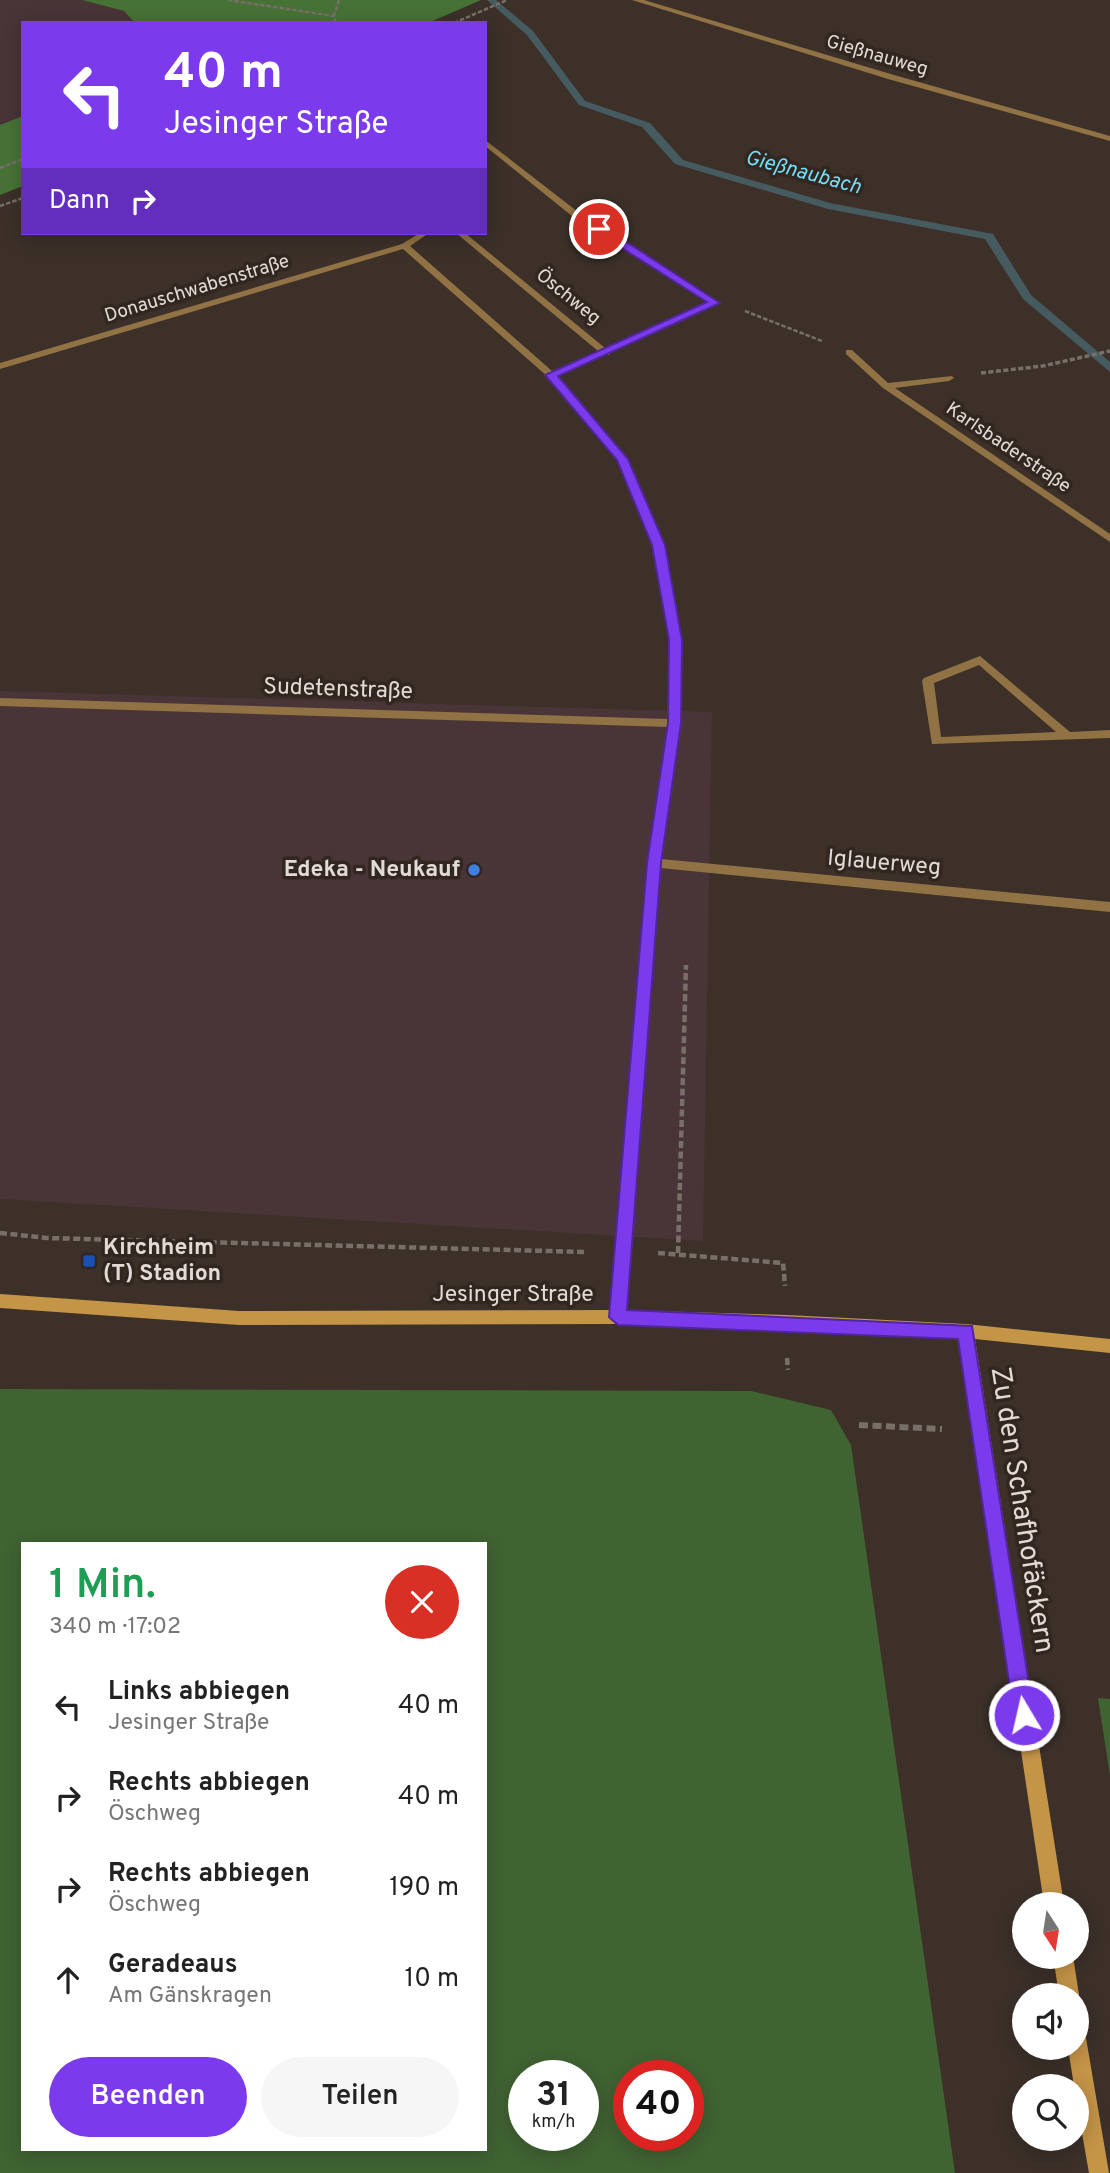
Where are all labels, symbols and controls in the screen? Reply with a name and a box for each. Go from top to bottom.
street label: Gießnauweg [823,30,931,82]
text: 40 m [164,44,283,106]
icon: left [49,49,140,140]
text: Jesinger Straße [164,105,389,145]
water label: Gießnaubach [742,145,864,202]
icon: right [124,182,162,220]
text: Dann [49,185,110,218]
pin [569,199,629,259]
icon: arrive [580,210,618,248]
street label: Donauschwabenstraße [102,249,292,329]
street label: Öschweg [531,263,606,330]
street label: Karlsbaderstraße [941,397,1075,499]
street label: Sudetenstraße [263,673,413,707]
street label: Iglauerweg [826,845,942,883]
place label: Edeka - Neukauf [284,856,460,885]
marker: Edeka - Neukauf [466,862,482,878]
place label: Kirchheim (T) Stadion [103,1234,221,1289]
marker: Kirchheim (T) Stadion [81,1253,97,1269]
street label: Jesinger Straße [432,1281,594,1310]
street label: Zu den Schafhofäckern [981,1364,1061,1656]
text: 1 Min. [49,1560,156,1613]
button: close [385,1565,459,1639]
text: 340 m · 17:02 [49,1613,181,1642]
text: Links abbiegen [108,1676,290,1709]
position arrow [987,1678,1061,1752]
icon: left [49,1688,87,1726]
text: 40 m [398,1690,459,1723]
text: Jesinger Straße [108,1709,269,1738]
text: Rechts abbiegen [108,1767,310,1800]
icon: right [49,1779,87,1817]
text: 40 m [398,1781,459,1814]
text: Öschweg [108,1800,201,1829]
text: Rechts abbiegen [108,1858,310,1891]
icon: right [49,1870,87,1908]
text: 190 m [389,1872,459,1905]
text: Öschweg [108,1891,201,1920]
north arrow [1012,1892,1088,1969]
map controls [1012,1892,1089,2151]
text: Geradeaus [108,1949,237,1982]
icon: ahead [49,1961,87,1999]
text: 10 m [404,1963,459,1996]
text: Am Gänskragen [108,1982,272,2011]
button: sound [1012,1983,1089,2060]
button: Beenden [49,2057,247,2137]
button: Teilen [261,2057,459,2137]
speed limit sign: 40 [613,2060,704,2151]
text: 31 [536,2074,571,2118]
button: search [1012,2074,1089,2151]
text: km/h [532,2111,575,2134]

